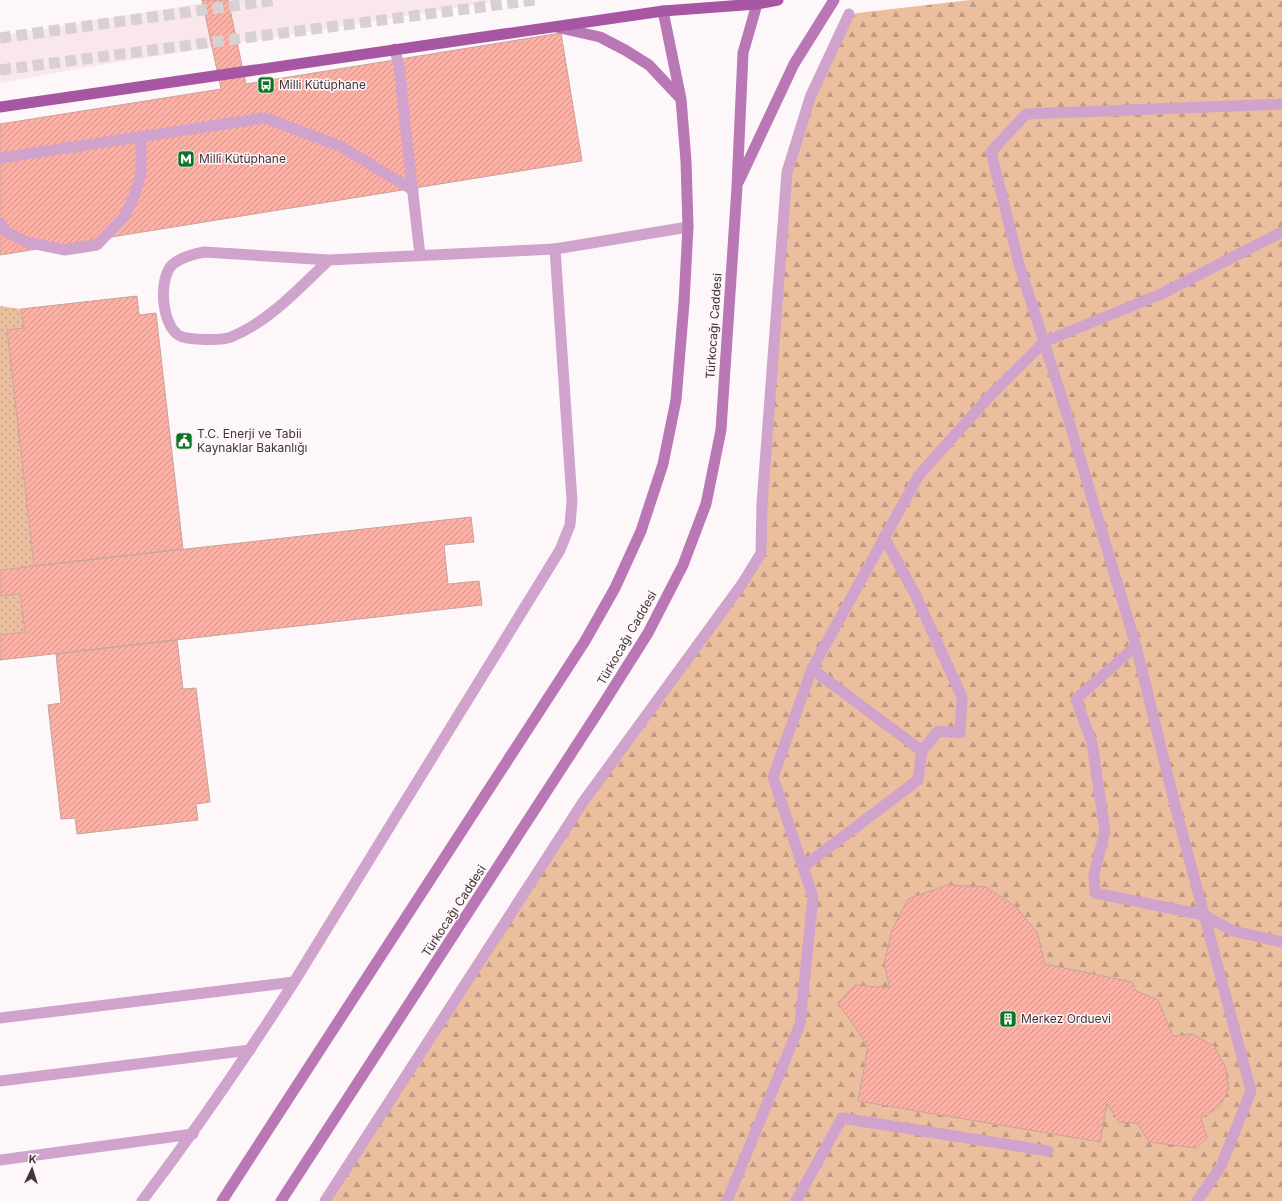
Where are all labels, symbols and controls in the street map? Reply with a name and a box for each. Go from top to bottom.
bus stop icon: Milli Kütüphane [256,75,276,95]
place label: Milli Kütüphane [279,77,366,92]
metro station icon: Millî Kütüphane [176,149,196,169]
place label: Millî Kütüphane [199,151,286,166]
street label: Türkocağı Caddesi [702,272,725,379]
place label: T.C. Enerji ve Tabii Kaynaklar Bakanlığı [197,426,307,455]
public building icon: T.C. Enerji ve Tabii Kaynaklar Bakanlığı [174,431,194,451]
street label: Türkocağı Caddesi [594,588,660,688]
street label: Türkocağı Caddesi [418,862,489,959]
building icon: Merkez Orduevi [998,1009,1018,1029]
place label: Merkez Orduevi [1021,1011,1111,1026]
north arrow [12,1149,52,1189]
text: K [28,1152,37,1166]

